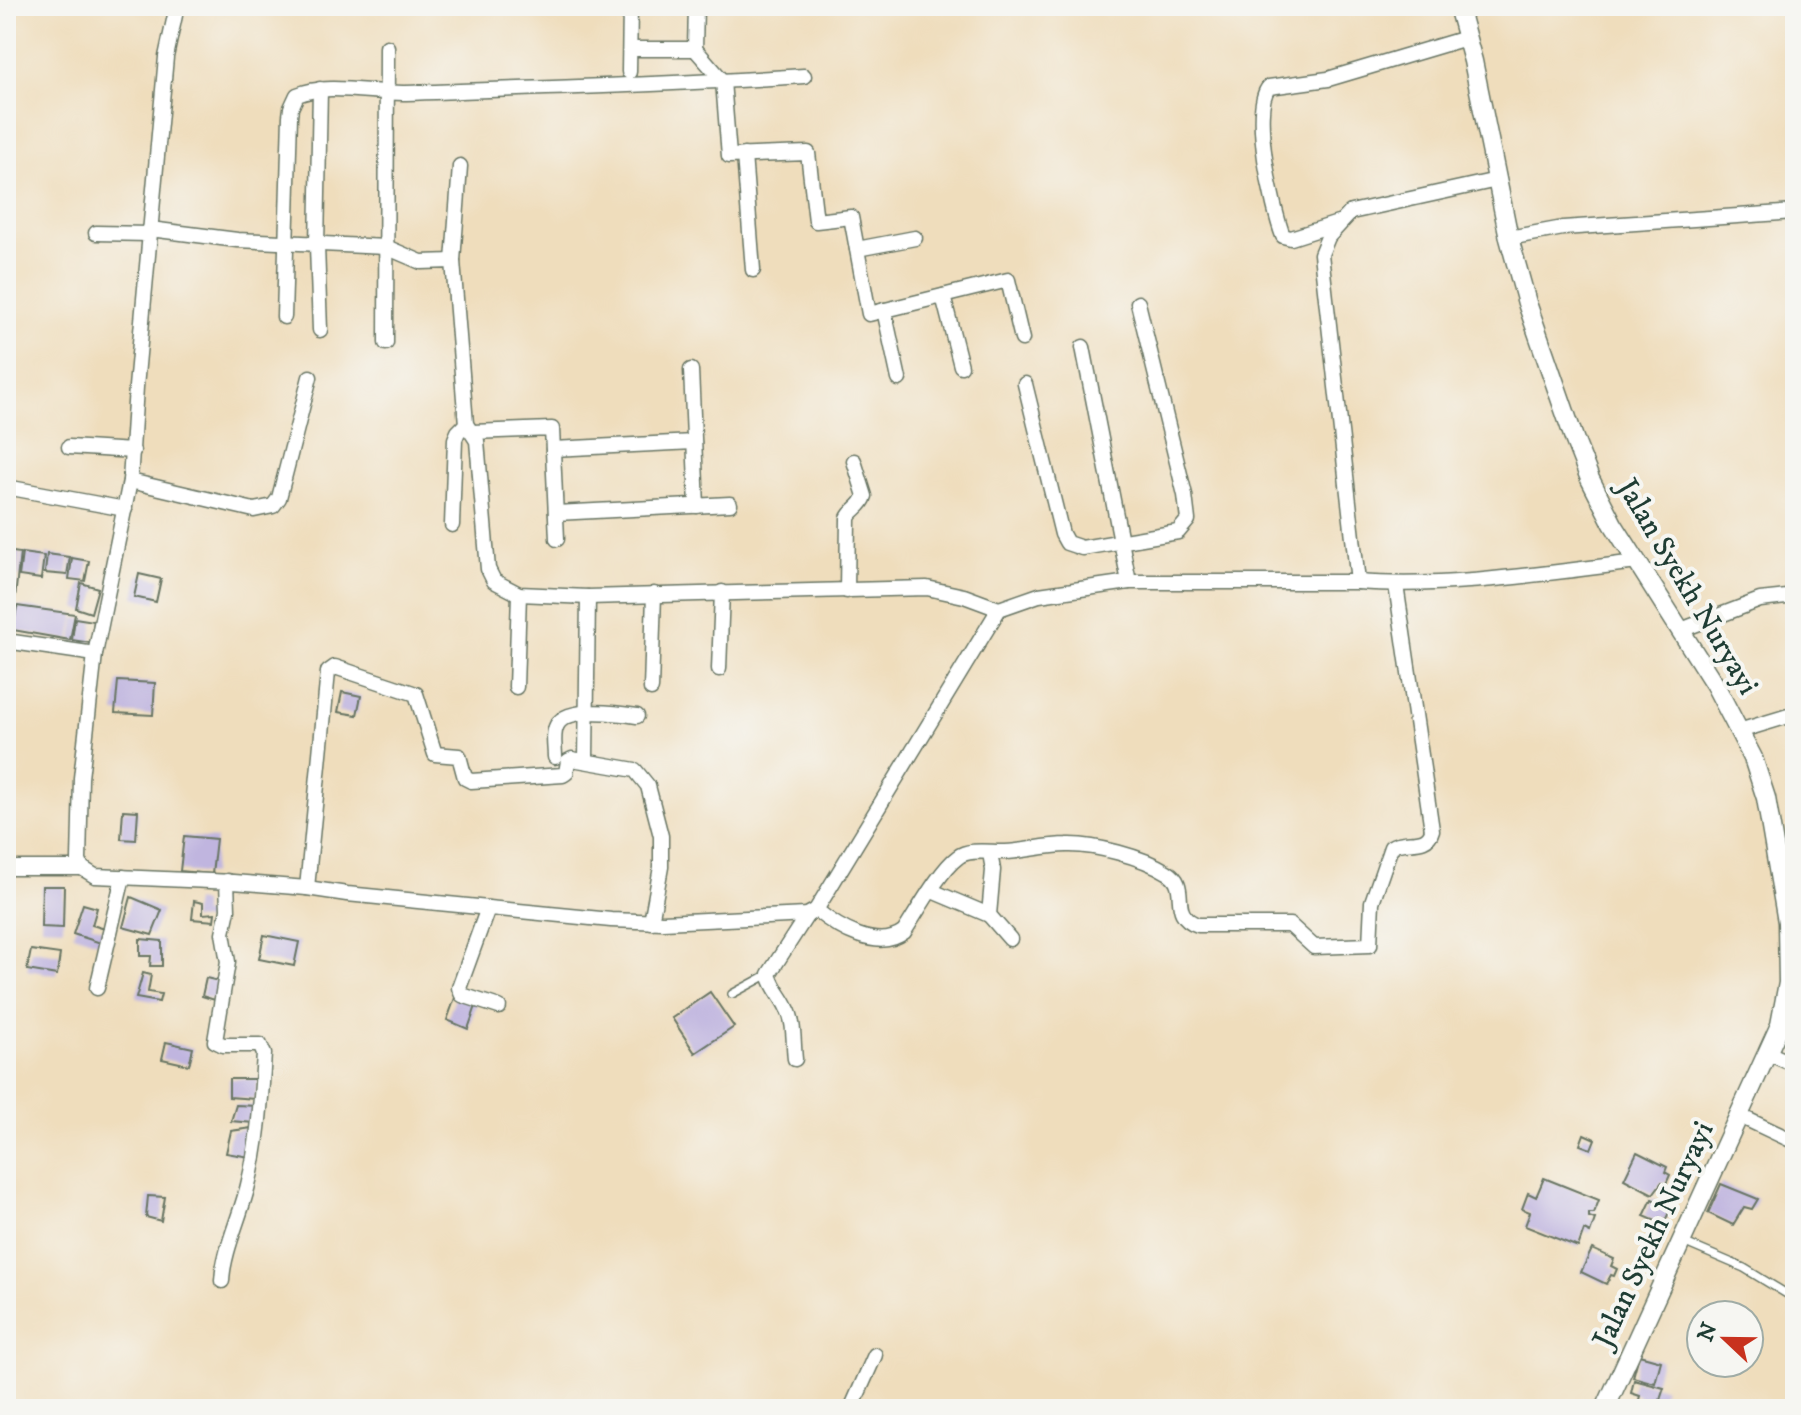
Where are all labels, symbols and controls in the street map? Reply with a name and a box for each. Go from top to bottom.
street label: Jalan Syekh Nuryayi [1606,470,1766,702]
street label: Jalan Syekh Nuryayi [1586,1116,1722,1354]
north arrow [1685,1299,1765,1379]

